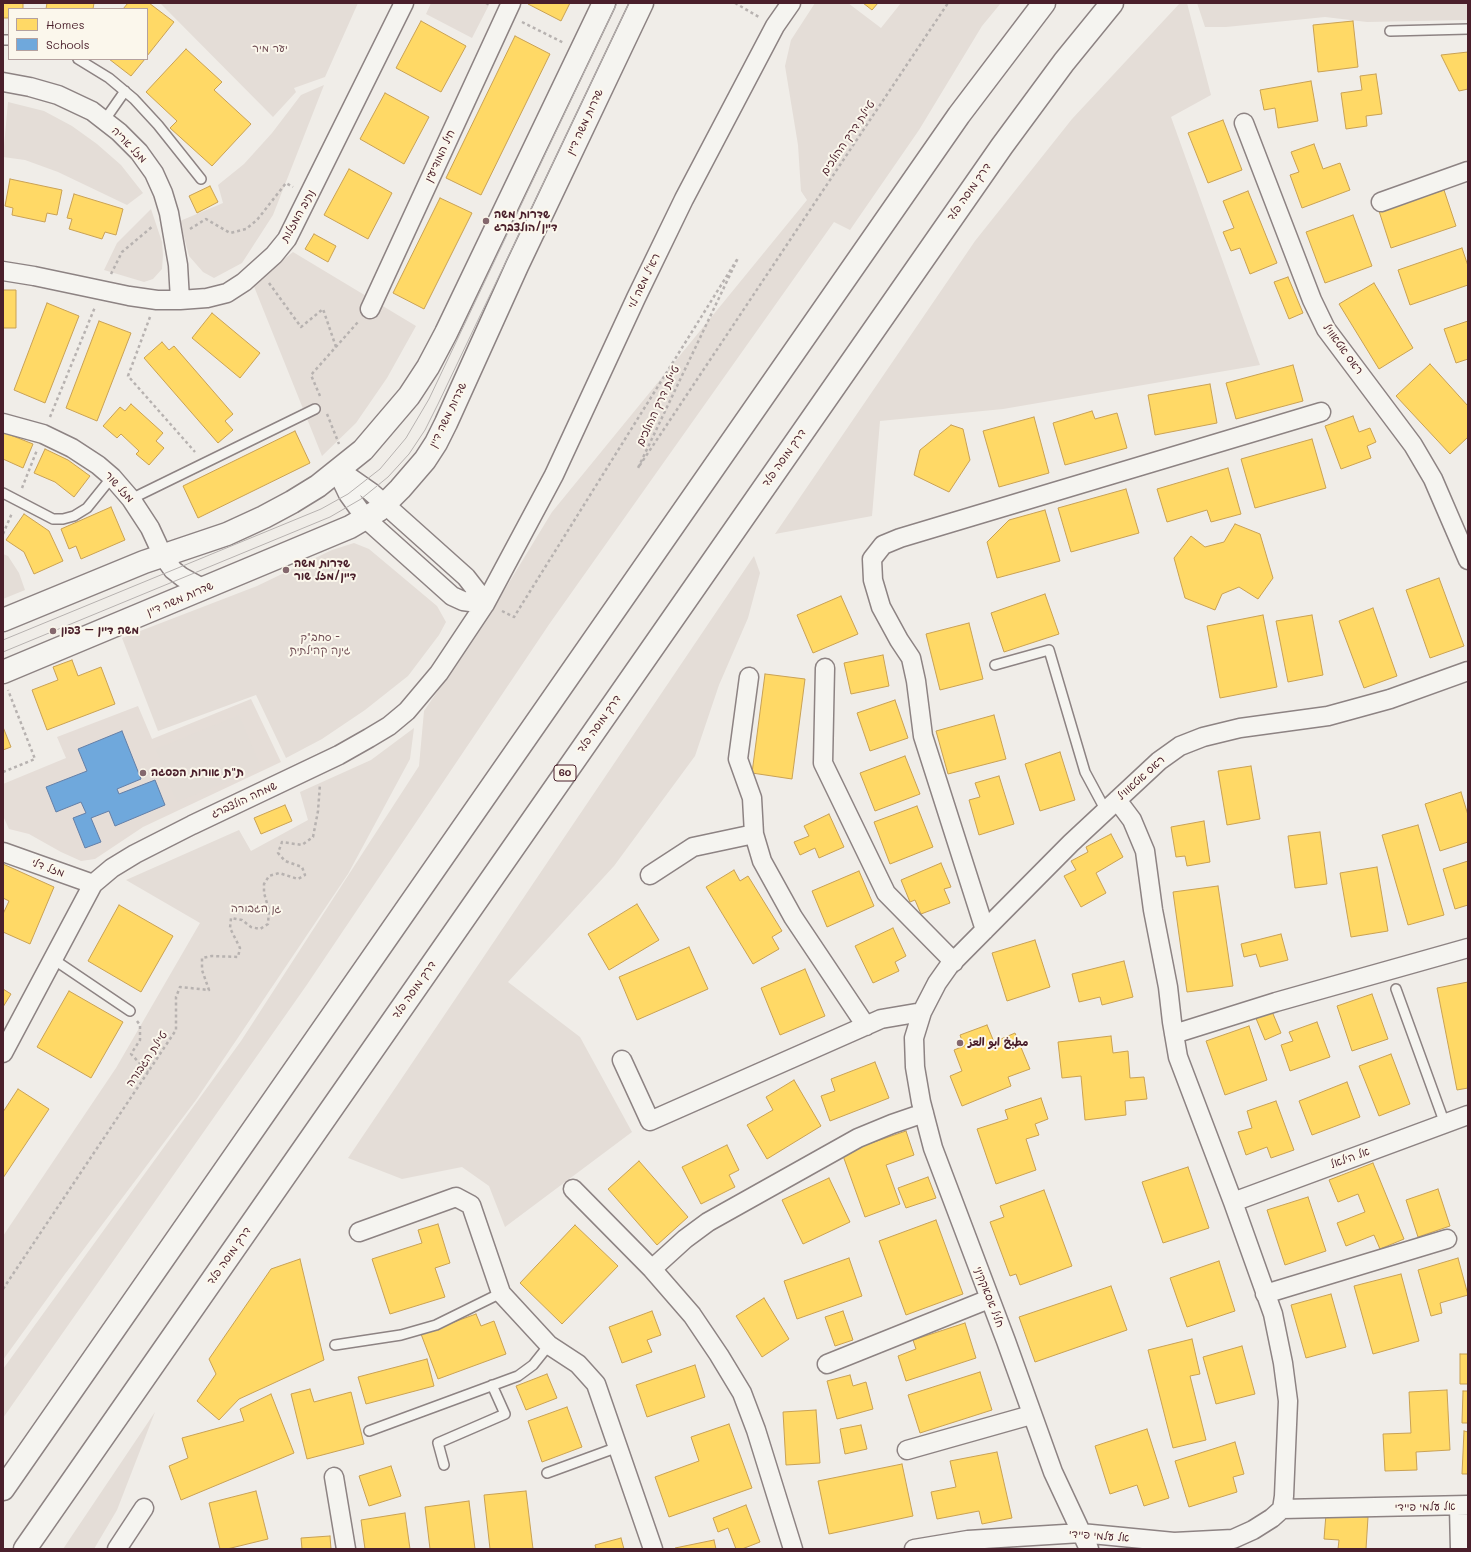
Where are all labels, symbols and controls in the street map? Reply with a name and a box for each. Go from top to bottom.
legend [8,8,148,60]
text: Homes [46,16,85,32]
text: Schools [46,36,90,52]
park label: יער מיר [252,42,288,56]
street label: שדרות משה דיין [564,87,606,157]
street label: טיילת דרך ההולכים [818,98,878,178]
street label: מזל אריה [109,124,149,166]
street label: חיל המודיעין [422,128,458,184]
street label: דרך מוסה פלד [944,161,994,223]
street label: נתיב המזלות [278,187,318,245]
place label: שדרות משה דיין/הולצברג [494,208,557,234]
marker: שדרות משה דיין/הולצברג [481,216,491,226]
street label: רא"ל משה לוי [625,251,663,311]
street label: ראס אטאוויל [1320,321,1366,377]
street label: טיילת דרך ההולכים [634,364,682,448]
street label: שדרות משה דיין [426,380,470,450]
street label: דרך מוסה פלד [759,427,809,489]
street label: מזל שור [102,469,136,505]
place label: שדרות משה דיין/מזל שור [294,557,356,583]
marker: שדרות משה דיין/מזל שור [281,565,291,575]
street label: שדרות משה דיין [145,579,215,619]
place label: משה דיין – צפון [61,624,139,638]
marker: משה דיין – צפון [48,626,58,636]
park label: סחב"ק - גינה קהילתית [290,631,350,657]
street label: דרך מוסה פלד [574,693,624,755]
street label: ראס אטאוויל [1114,753,1168,803]
road number: 60 [554,765,576,781]
place label: ת"ת אורות הפסגה [151,766,244,780]
marker: ת"ת אורות הפסגה [138,768,148,778]
street label: שמחה הולצברג [209,779,279,821]
street label: מזל דלי [30,856,66,880]
park label: גן הגבורה [231,902,281,916]
street label: דרך מוסה פלד [389,959,439,1021]
street label: טיילת הגבורה [124,1029,170,1089]
place label: مطبخ ابو العز [968,1036,1028,1050]
marker: مطبخ ابو العز [955,1038,965,1048]
street label: אל הילאל [1329,1145,1371,1171]
street label: דרך מוסה פלד [204,1225,254,1287]
street label: חליל אסאקקיני [971,1265,1007,1329]
street label: אל עלמי פיידי [1395,1500,1455,1514]
street label: אל עלמי פיידי [1068,1527,1130,1545]

